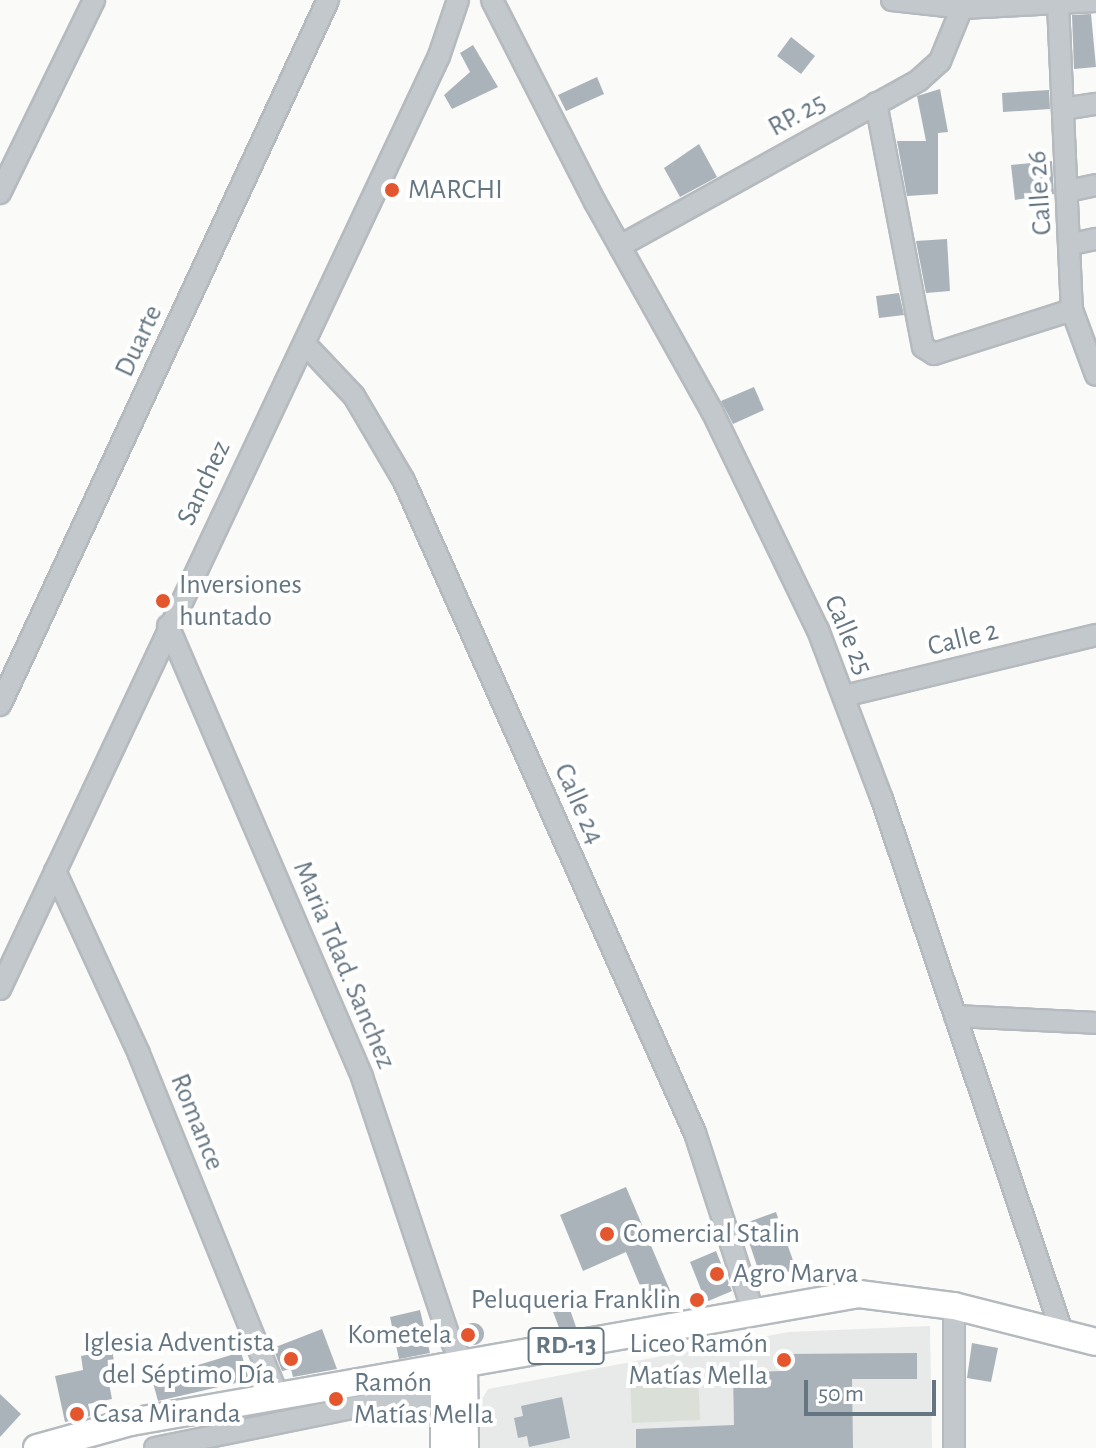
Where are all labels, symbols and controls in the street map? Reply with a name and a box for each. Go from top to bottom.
street label: RP. 25 [762,86,832,144]
street label: Calle 26 [1020,150,1060,236]
place label: MARCHI [408,173,503,207]
marker: MARCHI [383,181,401,199]
street label: Duarte [108,300,170,382]
street label: Sanchez [170,435,238,531]
place label: Inversiones huntado [179,568,302,634]
street label: Calle 25 [816,590,880,680]
marker: Inversiones huntado [154,592,172,610]
street label: Calle 2 [924,614,1002,664]
street label: Calle 24 [546,758,612,850]
street label: Maria Tdad. Sanchez [285,856,403,1074]
street label: Romance [162,1069,232,1175]
place label: Comercial Stalin [623,1217,800,1251]
marker: Comercial Stalin [598,1225,616,1243]
place label: Agro Marva [733,1257,858,1291]
marker: Agro Marva [708,1265,726,1283]
place label: Peluqueria Franklin [471,1283,681,1317]
marker: Peluqueria Franklin [688,1291,706,1309]
place label: Kometela [347,1318,452,1352]
road number: RD-13 [526,1324,606,1368]
place label: Iglesia Adventista del Séptimo Día [83,1326,275,1392]
marker: Kometela [459,1326,477,1344]
place label: Liceo Ramón Matías Mella [628,1327,768,1393]
marker: Iglesia Adventista del Séptimo Día [282,1350,300,1368]
marker: Liceo Ramón Matías Mella [775,1351,793,1369]
scale bar [808,1364,940,1414]
place label: Ramón Matías Mella [354,1366,494,1432]
text: 50 m [818,1382,864,1406]
marker: Ramón Matías Mella [325,1388,347,1410]
place label: Casa Miranda [93,1397,241,1431]
marker: Casa Miranda [68,1405,86,1423]

